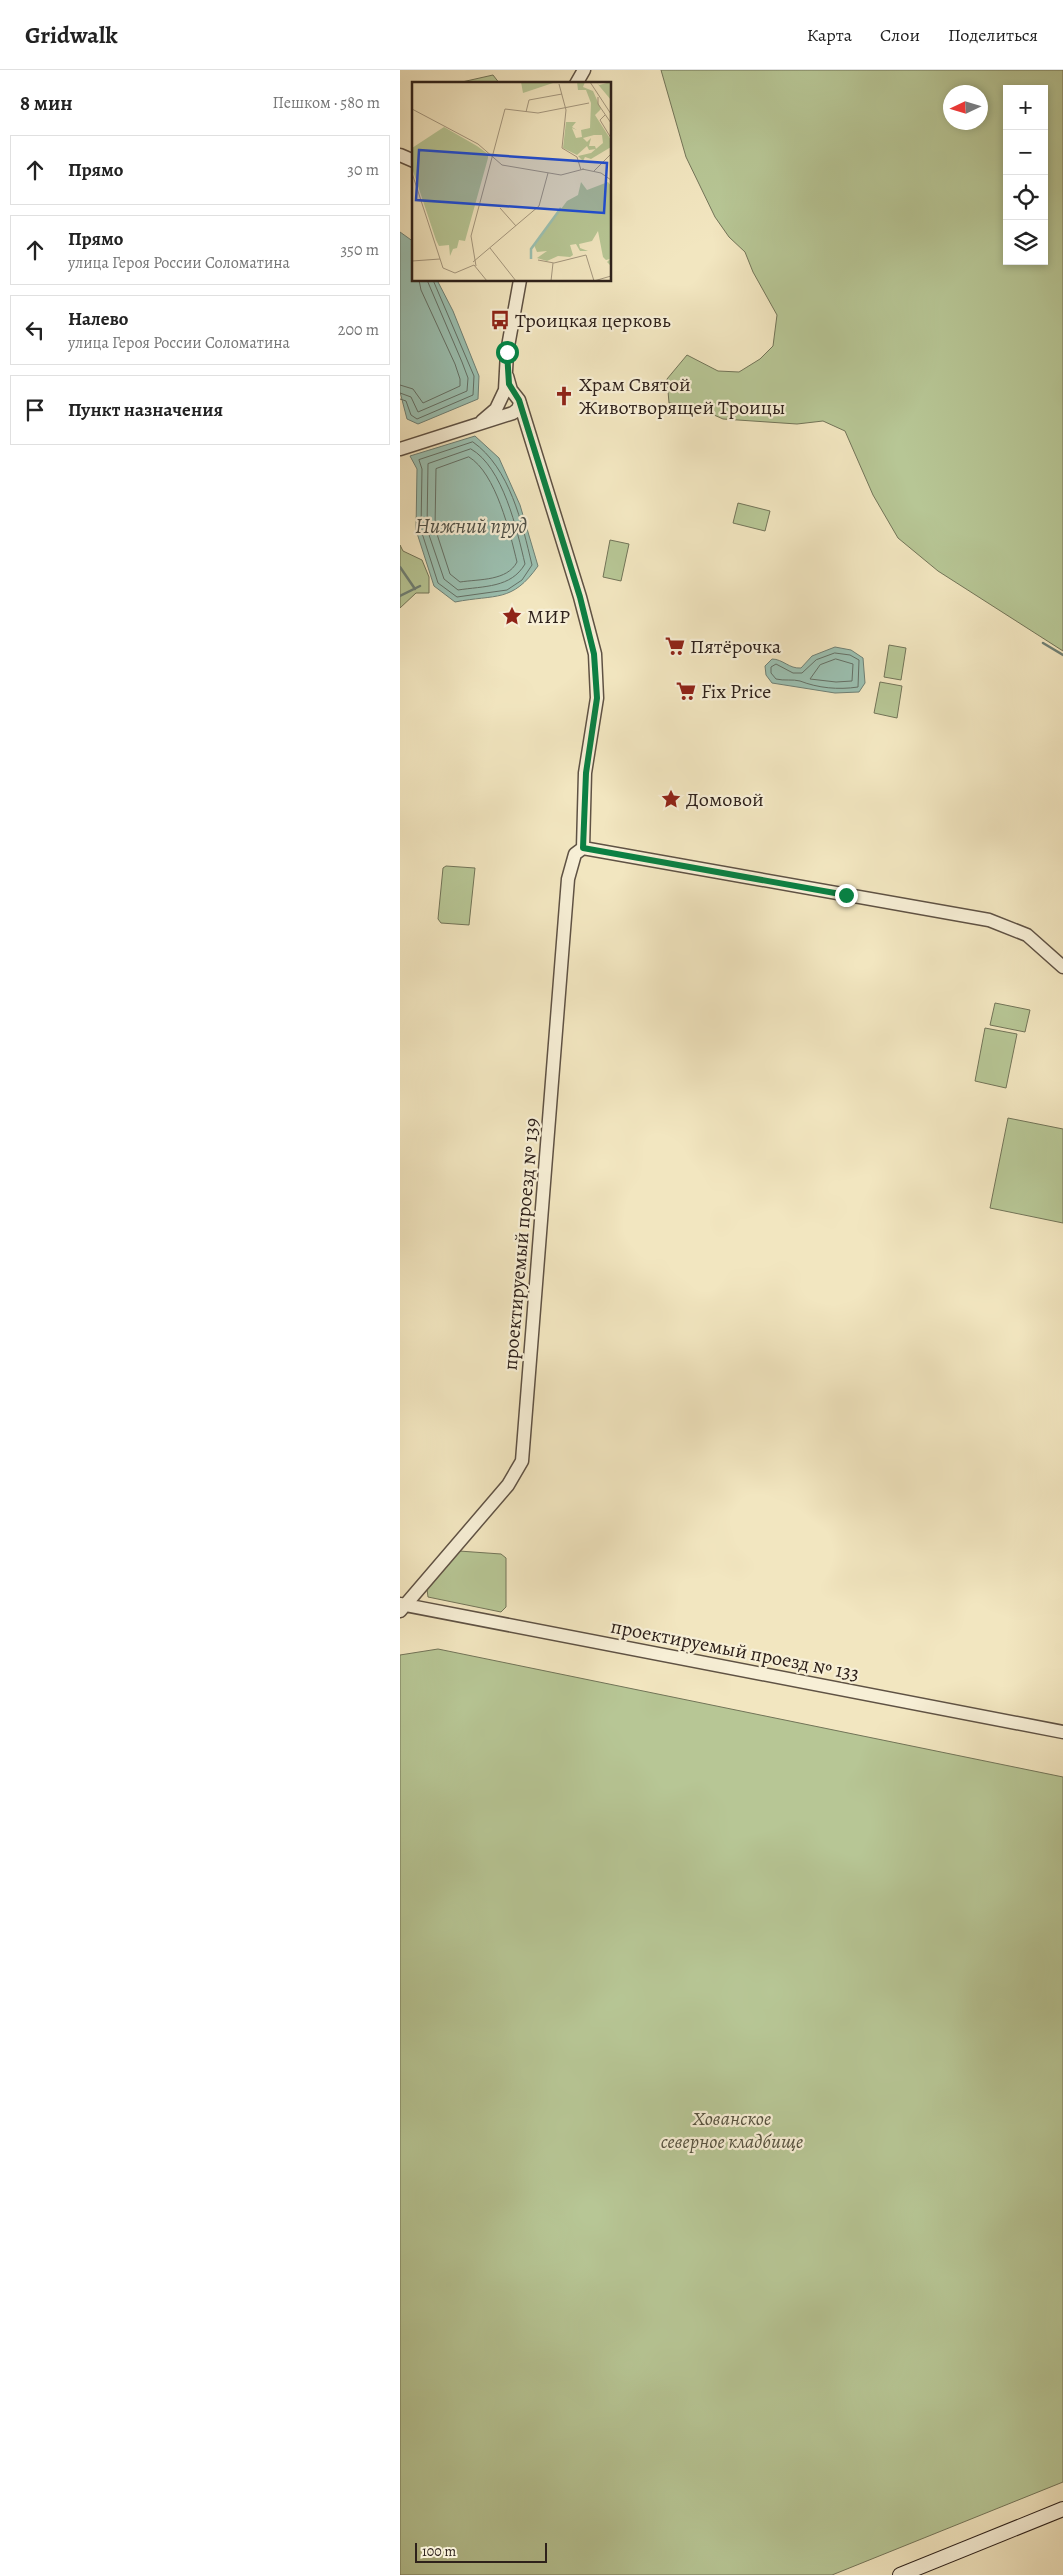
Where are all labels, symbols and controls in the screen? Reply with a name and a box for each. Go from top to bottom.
text: Gridwalk [25,19,118,51]
text: Карта [807,23,852,47]
text: Слои [880,23,920,47]
text: Поделиться [948,23,1038,47]
inset map [412,82,611,281]
north arrow [943,85,988,130]
map controls [1003,85,1048,265]
button: + [1003,85,1048,130]
text: 8 мин [20,89,73,117]
text: Пешком · 580 m [273,92,380,114]
button: − [1003,130,1048,175]
icon: ahead [21,156,49,184]
text: Прямо [68,157,123,183]
text: 30 m [347,159,379,181]
button: locate [1003,175,1048,220]
button: layers [1003,220,1048,265]
text: Прямо [68,226,123,252]
icon: ahead [21,236,49,264]
text: 350 m [340,239,379,261]
text: улица Героя России Соломатина [68,252,290,274]
text: Налево [68,306,128,332]
place label: Троицкая церковь [515,307,671,334]
bus stop icon: Троицкая церковь [489,309,511,331]
icon: left [21,316,49,344]
text: 200 m [338,319,379,341]
text: улица Героя России Соломатина [68,332,290,354]
route start [496,341,519,364]
place label: Храм Святой Животворящей Троицы [579,371,785,421]
church icon: Храм Святой Животворящей Троицы [553,385,575,407]
icon: arrive [21,396,49,424]
text: Пункт назначения [68,397,223,423]
water label: Нижний пруд [415,512,527,540]
place label: МИР [527,603,570,630]
place icon: МИР [501,605,523,627]
place label: Пятёрочка [690,633,782,660]
supermarket icon: Пятёрочка [664,635,686,657]
place label: Fix Price [701,678,771,705]
supermarket icon: Fix Price [675,680,697,702]
place label: Домовой [686,786,764,813]
place icon: Домовой [660,788,682,810]
route end [835,884,858,907]
street label: проектируемый проезд № 139 [497,1117,545,1371]
street label: проектируемый проезд № 133 [608,1613,862,1687]
park label: Хованское северное кладбище [661,2105,803,2155]
scale bar [415,2540,548,2563]
text: 100 m [422,2542,456,2561]

